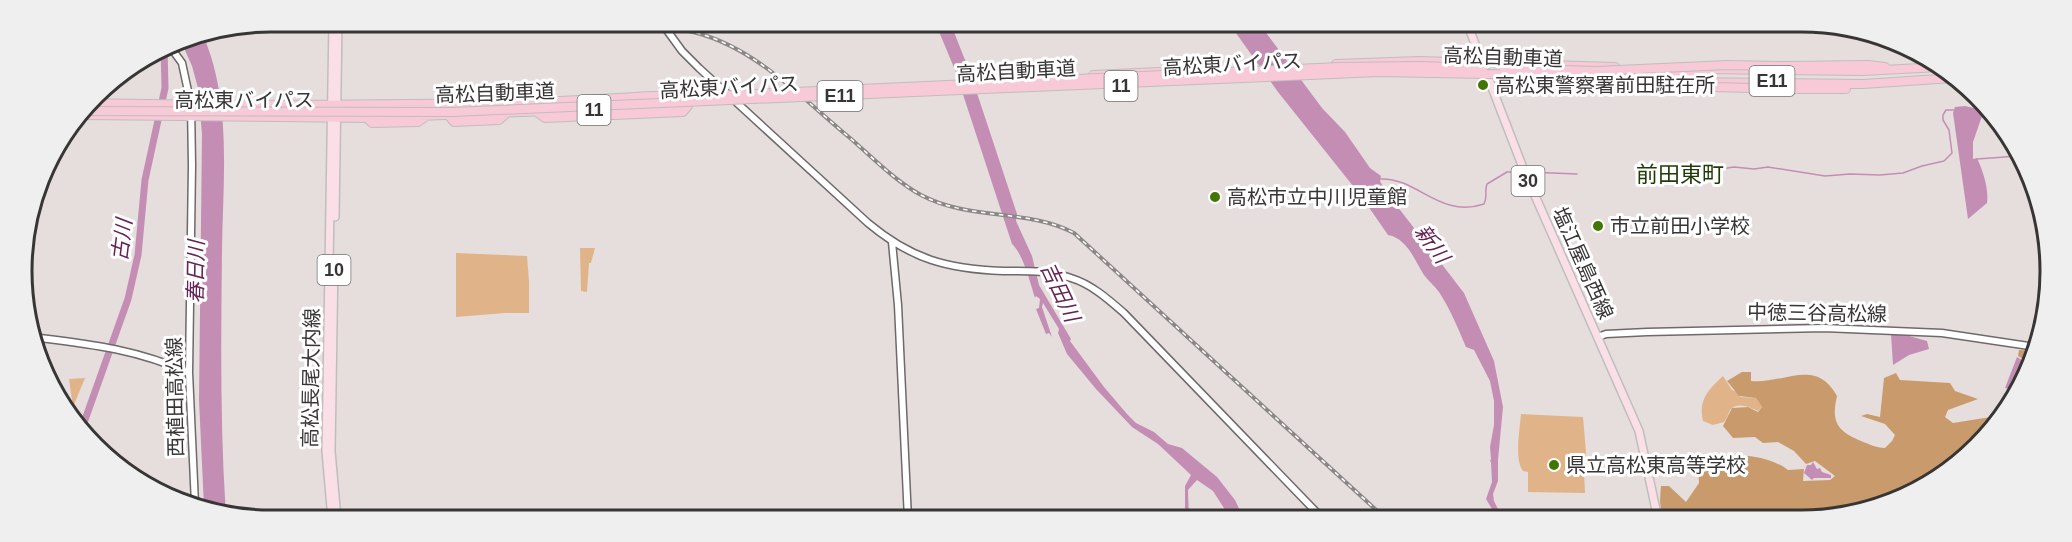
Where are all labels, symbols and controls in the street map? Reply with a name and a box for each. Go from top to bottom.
street label: 高松自動車道 [1443,44,1563,70]
street label: 高松東バイパス [1162,49,1302,79]
street label: 高松自動車道 [956,57,1076,85]
road number: E11 [1750,66,1794,96]
road number: 11 [1104,71,1138,101]
street label: 高松東バイパス [659,72,799,102]
place label: 高松東警察署前田駐在所 [1495,74,1715,96]
marker: 高松東警察署前田駐在所 [1476,78,1490,92]
street label: 高松自動車道 [435,80,555,106]
road number: E11 [818,81,862,111]
street label: 高松東バイパス [174,89,314,111]
road number: 11 [578,95,610,125]
district label: 前田東町 [1636,162,1724,187]
road number: 30 [1512,166,1544,196]
place label: 高松市立中川児童館 [1227,186,1407,208]
marker: 高松市立中川児童館 [1208,190,1222,204]
street label: 塩江屋島西線 [1549,204,1617,322]
place label: 市立前田小学校 [1610,215,1750,237]
water label: 古川 [108,216,136,262]
marker: 市立前田小学校 [1591,219,1605,233]
water label: 新川 [1411,220,1455,269]
water label: 春日川 [183,238,208,304]
road number: 10 [318,255,350,285]
water label: 吉田川 [1037,258,1085,327]
street label: 中徳三谷高松線 [1747,301,1887,325]
street label: 高松長尾大内線 [299,308,323,448]
street label: 西植田高松線 [163,337,187,457]
place label: 県立高松東高等学校 [1566,454,1746,476]
marker: 県立高松東高等学校 [1547,458,1561,472]

